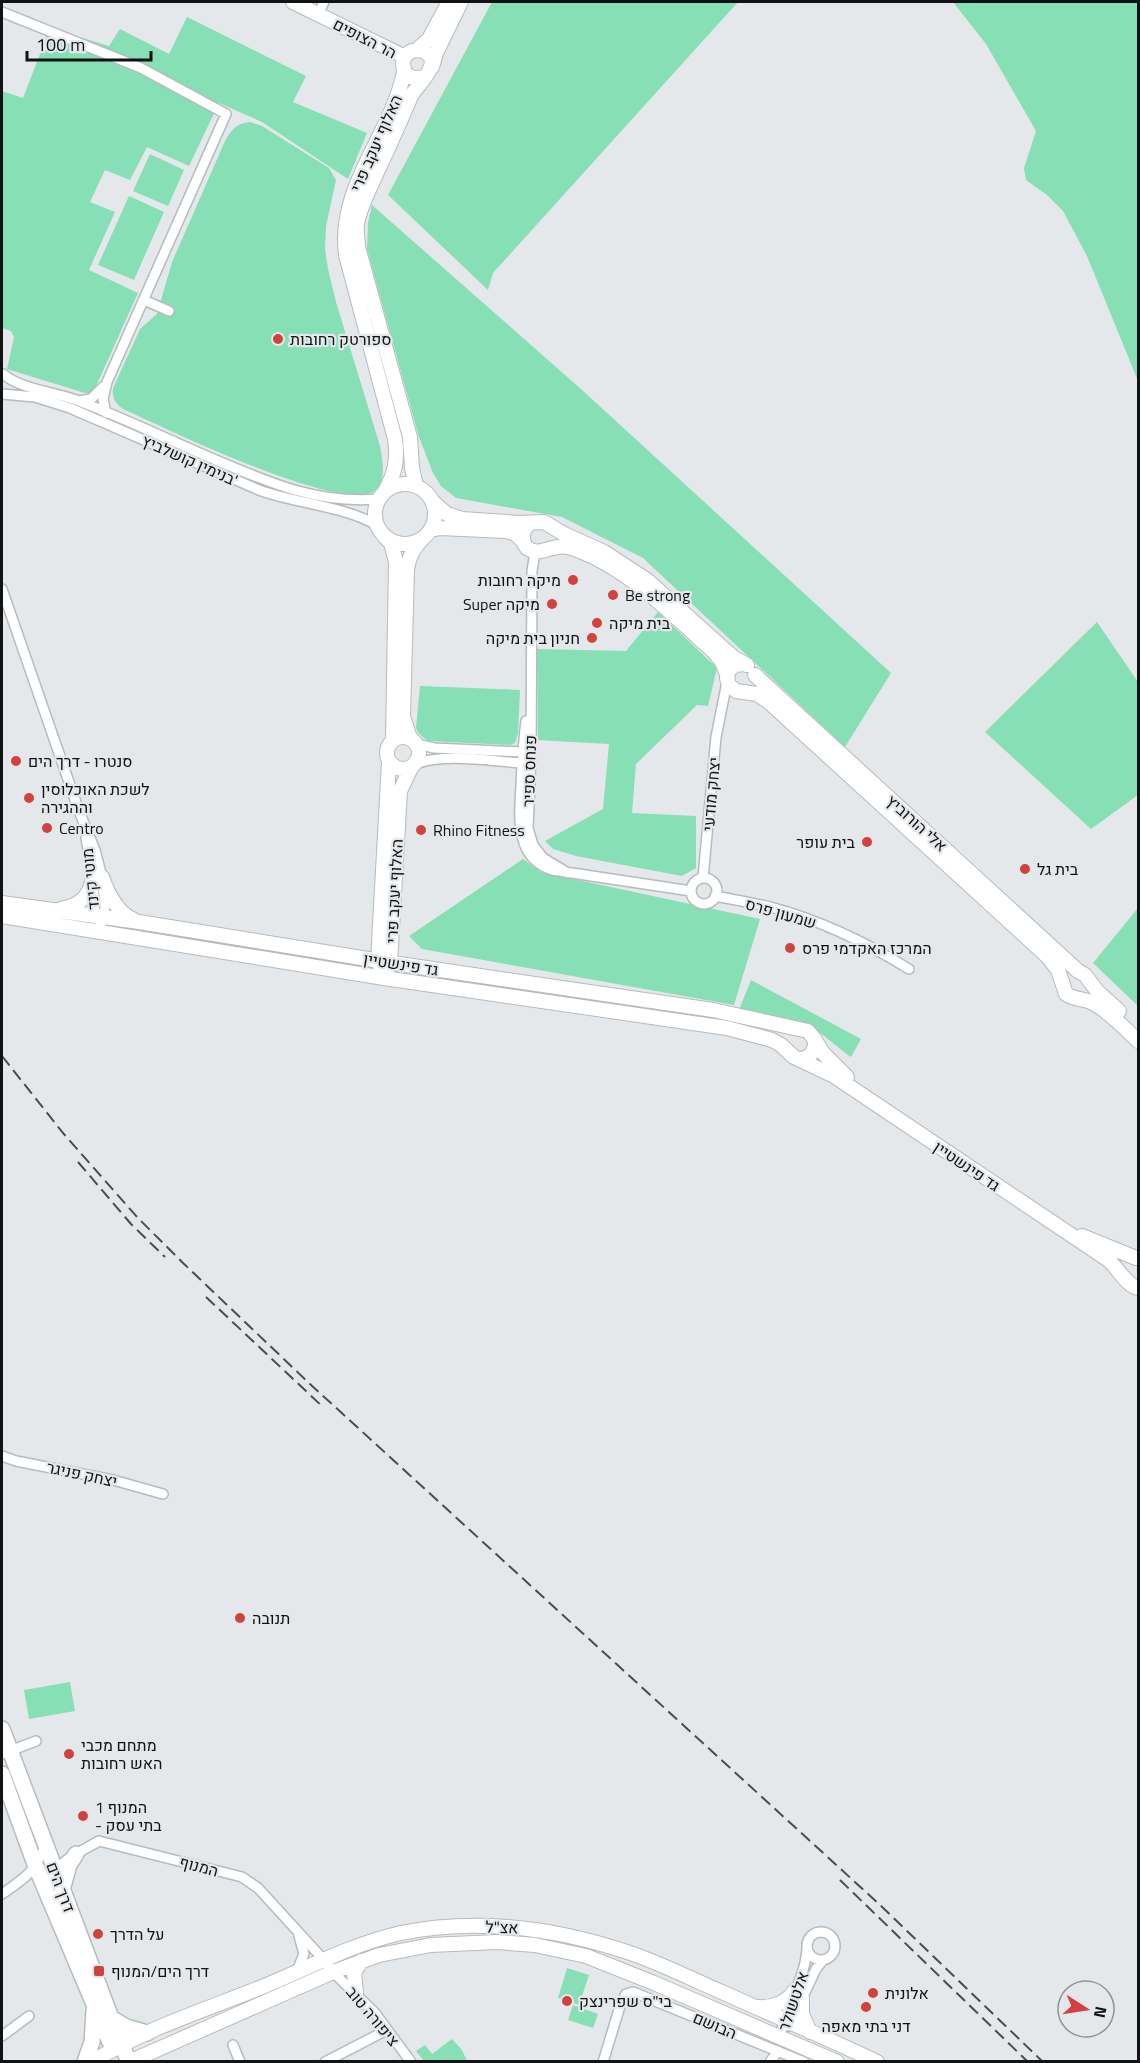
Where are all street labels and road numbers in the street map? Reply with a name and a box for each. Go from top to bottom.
street label: הר הצופים [329,12,401,64]
street label: האלוף יעקב פרי [344,90,408,196]
street label: בנימין קושלביץ' [138,428,242,492]
street label: פנחס ספיר [516,735,542,807]
street label: יצחק מודעי [696,756,726,832]
street label: אלי הורוביץ [881,789,953,857]
street label: האלוף יעקב פרי [379,838,409,944]
street label: מוטי קינד [75,847,105,911]
street label: שמעון פרס [743,891,819,935]
street label: גד פינשטיין [362,946,440,982]
street label: גד פינשטיין [929,1135,1005,1197]
street label: יצחק פניגר [45,1455,119,1493]
street label: המנוף [177,1849,221,1883]
street label: דרך הים [40,1858,82,1916]
street label: אצ"ל [485,1914,519,1940]
street label: אלטשולר [772,1968,814,2034]
street label: ציפורה טוב [341,1981,406,2052]
street label: הבושם [689,2005,741,2045]

